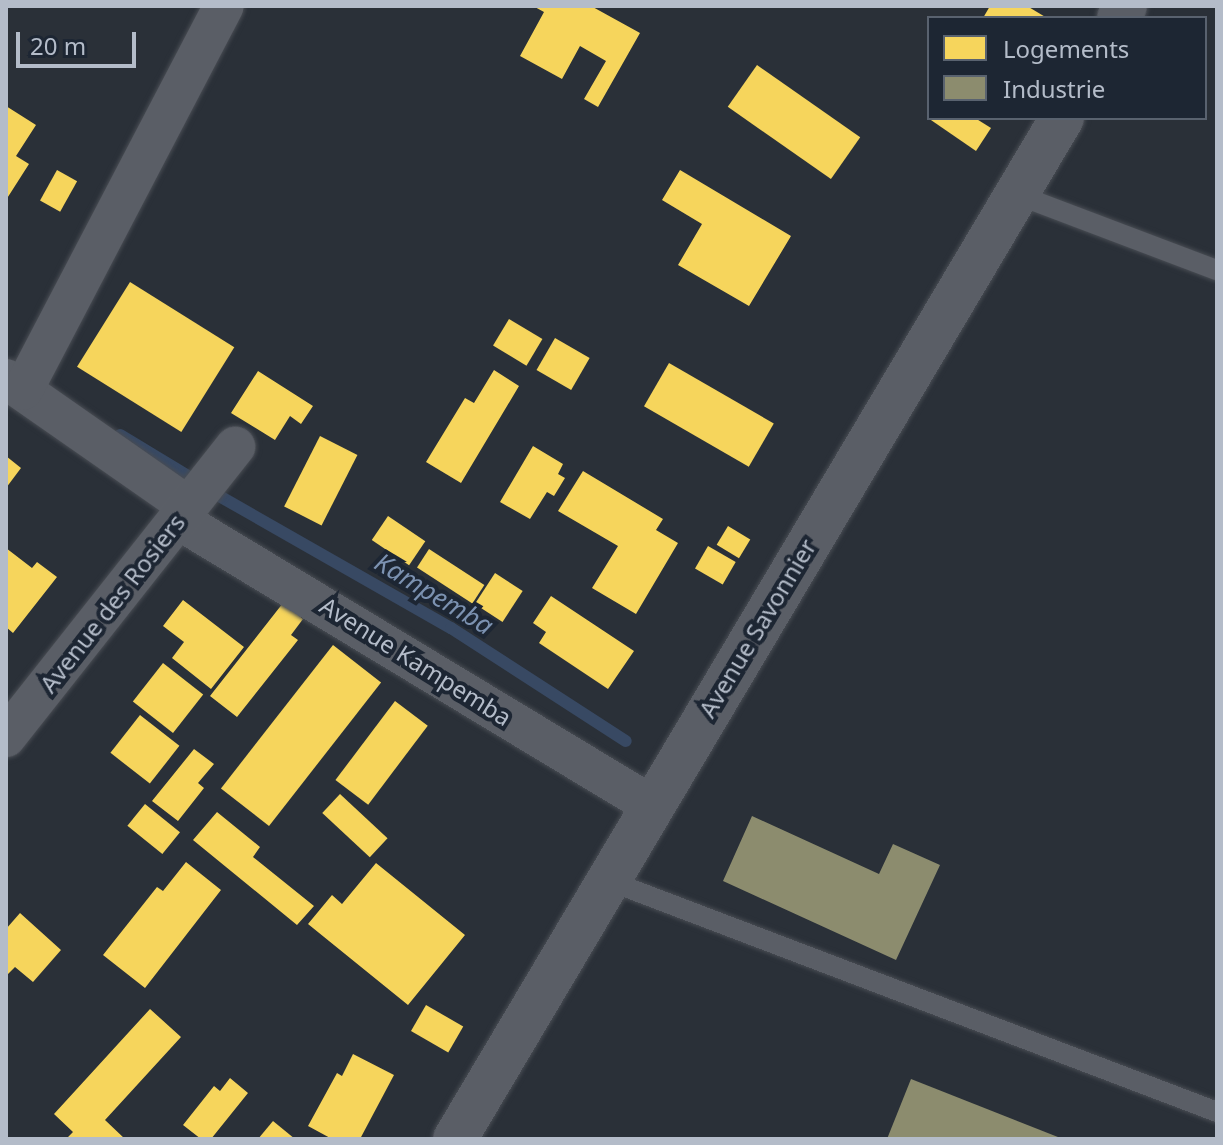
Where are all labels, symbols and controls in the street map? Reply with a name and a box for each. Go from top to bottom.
scale bar [20,16,140,66]
legend [927,16,1207,120]
text: 20 m [30,29,86,62]
text: Logements [1003,32,1129,65]
text: Industrie [1003,72,1105,105]
street label: Avenue des Rosiers [33,508,191,698]
street label: Avenue Savonnier [692,534,822,722]
water label: Kampemba [369,546,499,642]
street label: Avenue Kampemba [315,590,517,732]

